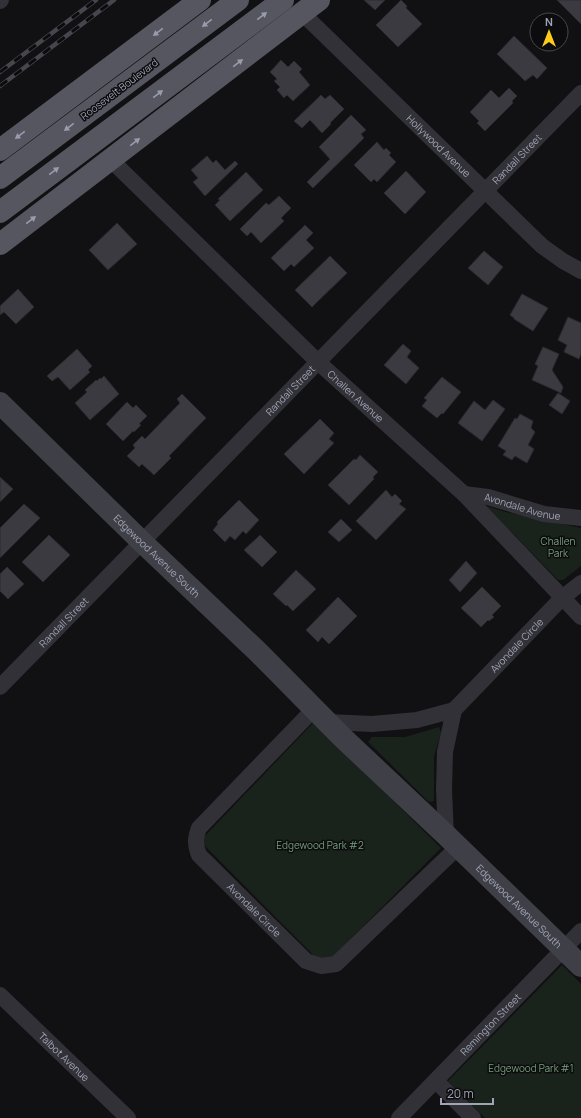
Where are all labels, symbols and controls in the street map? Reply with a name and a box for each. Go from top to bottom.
one-way arrow [257,12,267,20]
north arrow [529,12,569,52]
text: N [545,14,553,29]
one-way arrow [201,19,212,28]
one-way arrow [153,28,163,36]
street label: Roosevelt Boulevard [77,55,161,123]
one-way arrow [233,59,243,67]
one-way arrow [152,89,163,98]
street label: Hollywood Avenue [403,111,474,180]
one-way arrow [64,122,74,130]
street label: Randall Street [489,130,545,187]
one-way arrow [15,131,26,139]
one-way arrow [129,138,140,146]
one-way arrow [48,167,59,176]
one-way arrow [26,216,37,225]
street label: Randall Street [262,362,318,419]
street label: Challen Avenue [325,367,387,425]
street label: Avondale Avenue [484,490,561,523]
street label: Edgewood Avenue South [111,511,203,601]
park label: Challen Park [541,534,576,560]
street label: Randall Street [36,594,92,650]
street label: Avondale Circle [487,615,546,676]
park label: Edgewood Park #2 [276,838,364,852]
street label: Edgewood Avenue South [473,861,565,951]
street label: Avondale Circle [224,880,284,940]
street label: Remington Street [457,990,524,1058]
street label: Talbot Avenue [36,1029,93,1084]
park label: Edgewood Park #1 [488,1061,574,1075]
scale bar [441,1080,493,1106]
text: 20 m [447,1085,474,1102]

